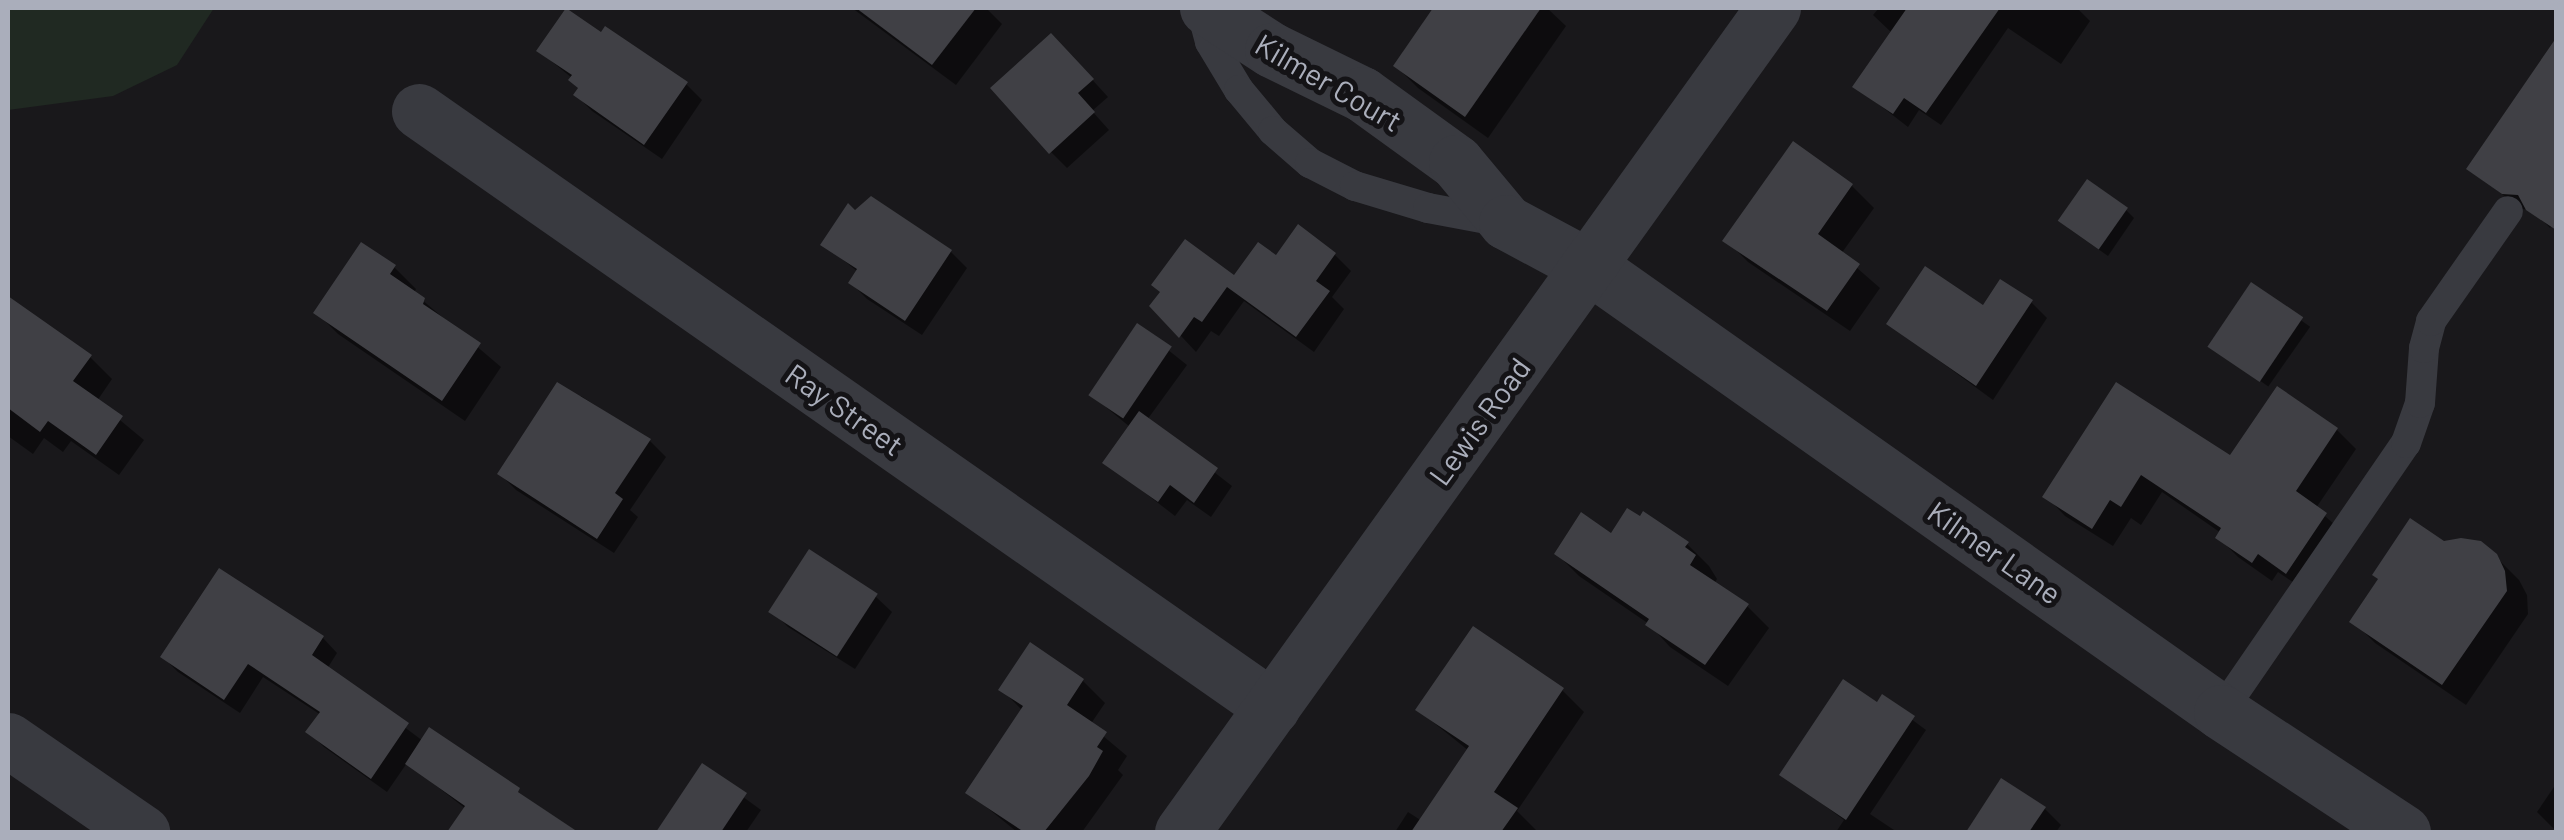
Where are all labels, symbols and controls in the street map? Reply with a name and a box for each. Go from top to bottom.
street label: Kilmer Court [1249,26,1409,138]
street label: Lewis Road [1421,350,1537,492]
street label: Ray Street [779,355,911,463]
street label: Kilmer Lane [1921,493,2069,611]

